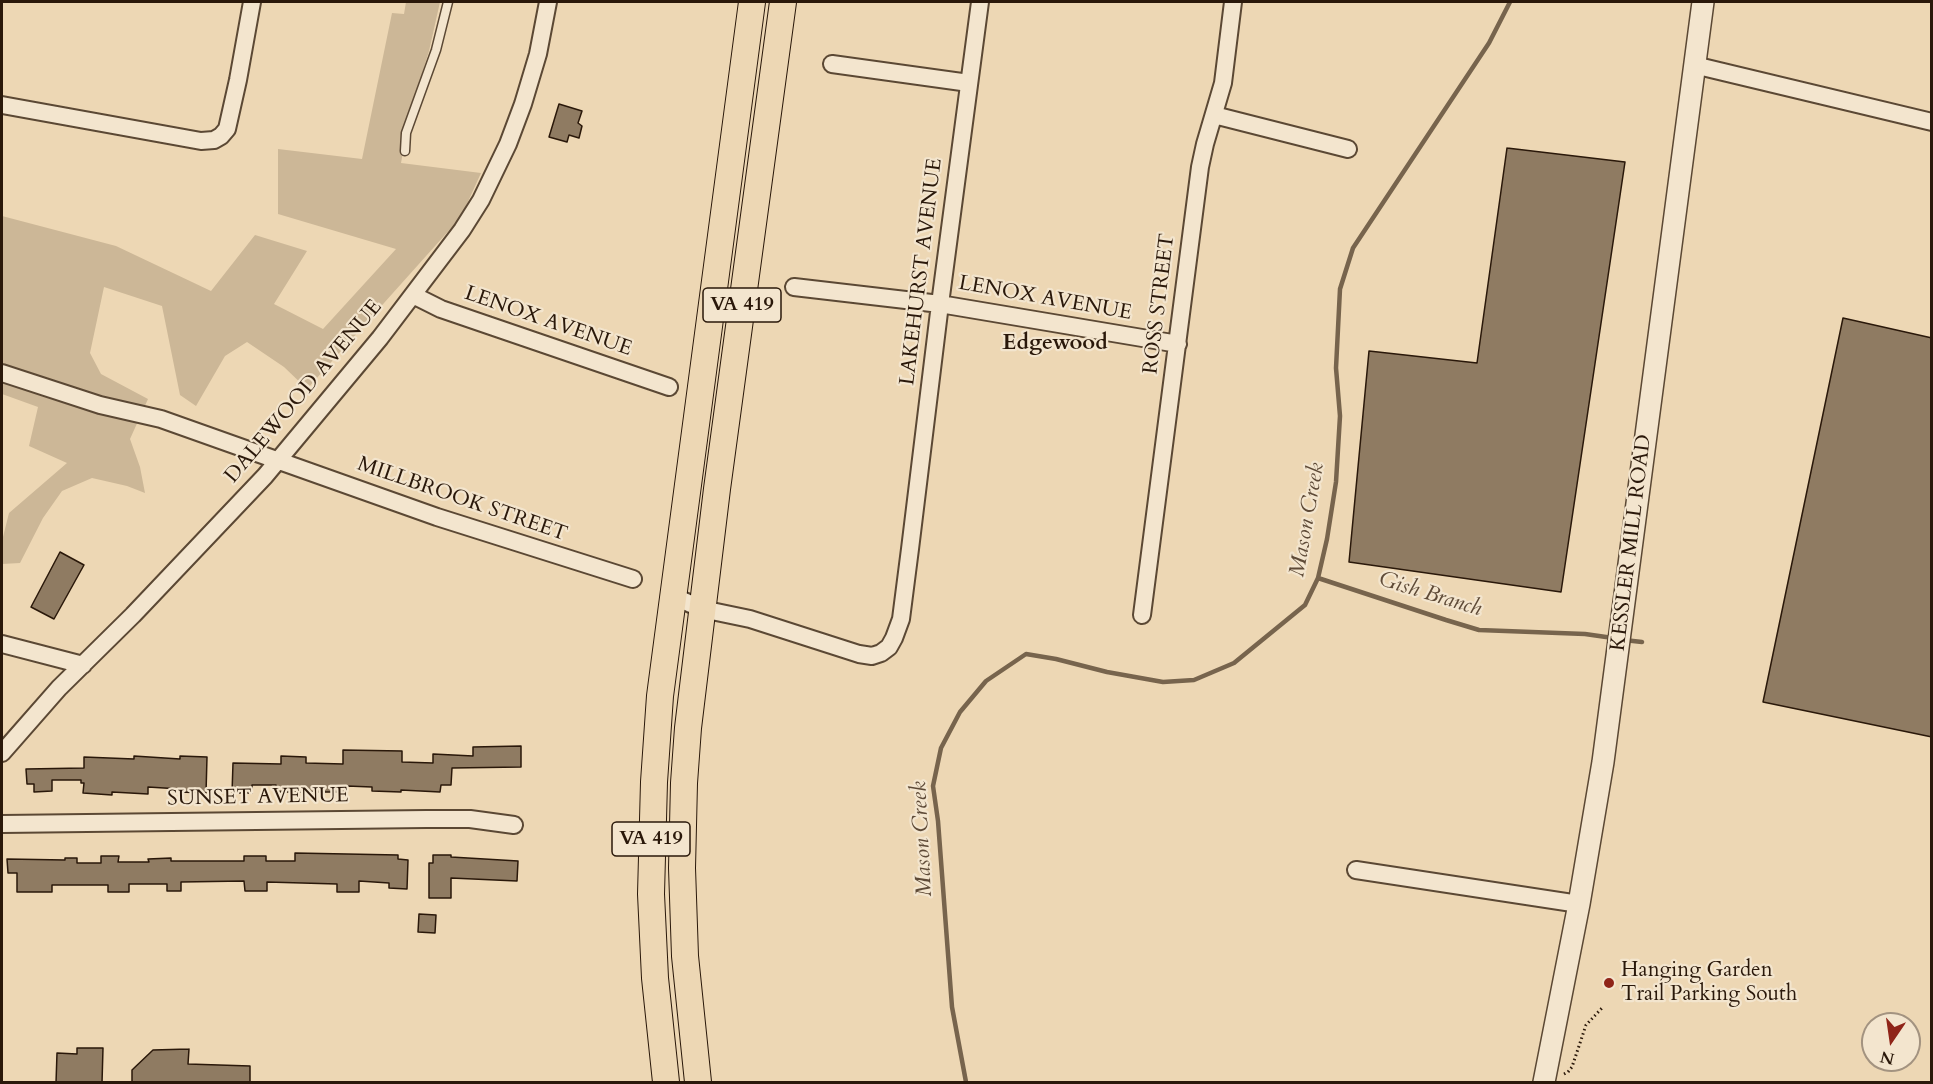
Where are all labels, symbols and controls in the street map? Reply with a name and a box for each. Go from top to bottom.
street label: LAKEHURST AVENUE [896,157,948,387]
street label: ROSS STREET [1139,232,1181,376]
street label: LENOX AVENUE [957,271,1133,327]
street label: LENOX AVENUE [461,282,635,362]
road number: VA 419 [703,288,781,322]
street label: DALEWOOD AVENUE [220,295,388,489]
district label: Edgewood [1002,331,1108,357]
street label: KESSLER MILL ROAD [1606,433,1658,653]
street label: MILLBROOK STREET [354,452,570,548]
water label: Mason Creek [1285,461,1331,579]
water label: Gish Branch [1375,567,1485,623]
water label: Mason Creek [907,781,939,897]
street label: SUNSET AVENUE [167,784,349,812]
road number: VA 419 [612,822,690,856]
place label: Hanging Garden Trail Parking South [1621,958,1797,1008]
marker: Hanging Garden Trail Parking South [1602,976,1616,990]
north arrow [1861,1012,1921,1072]
text: N [1878,1045,1897,1070]

